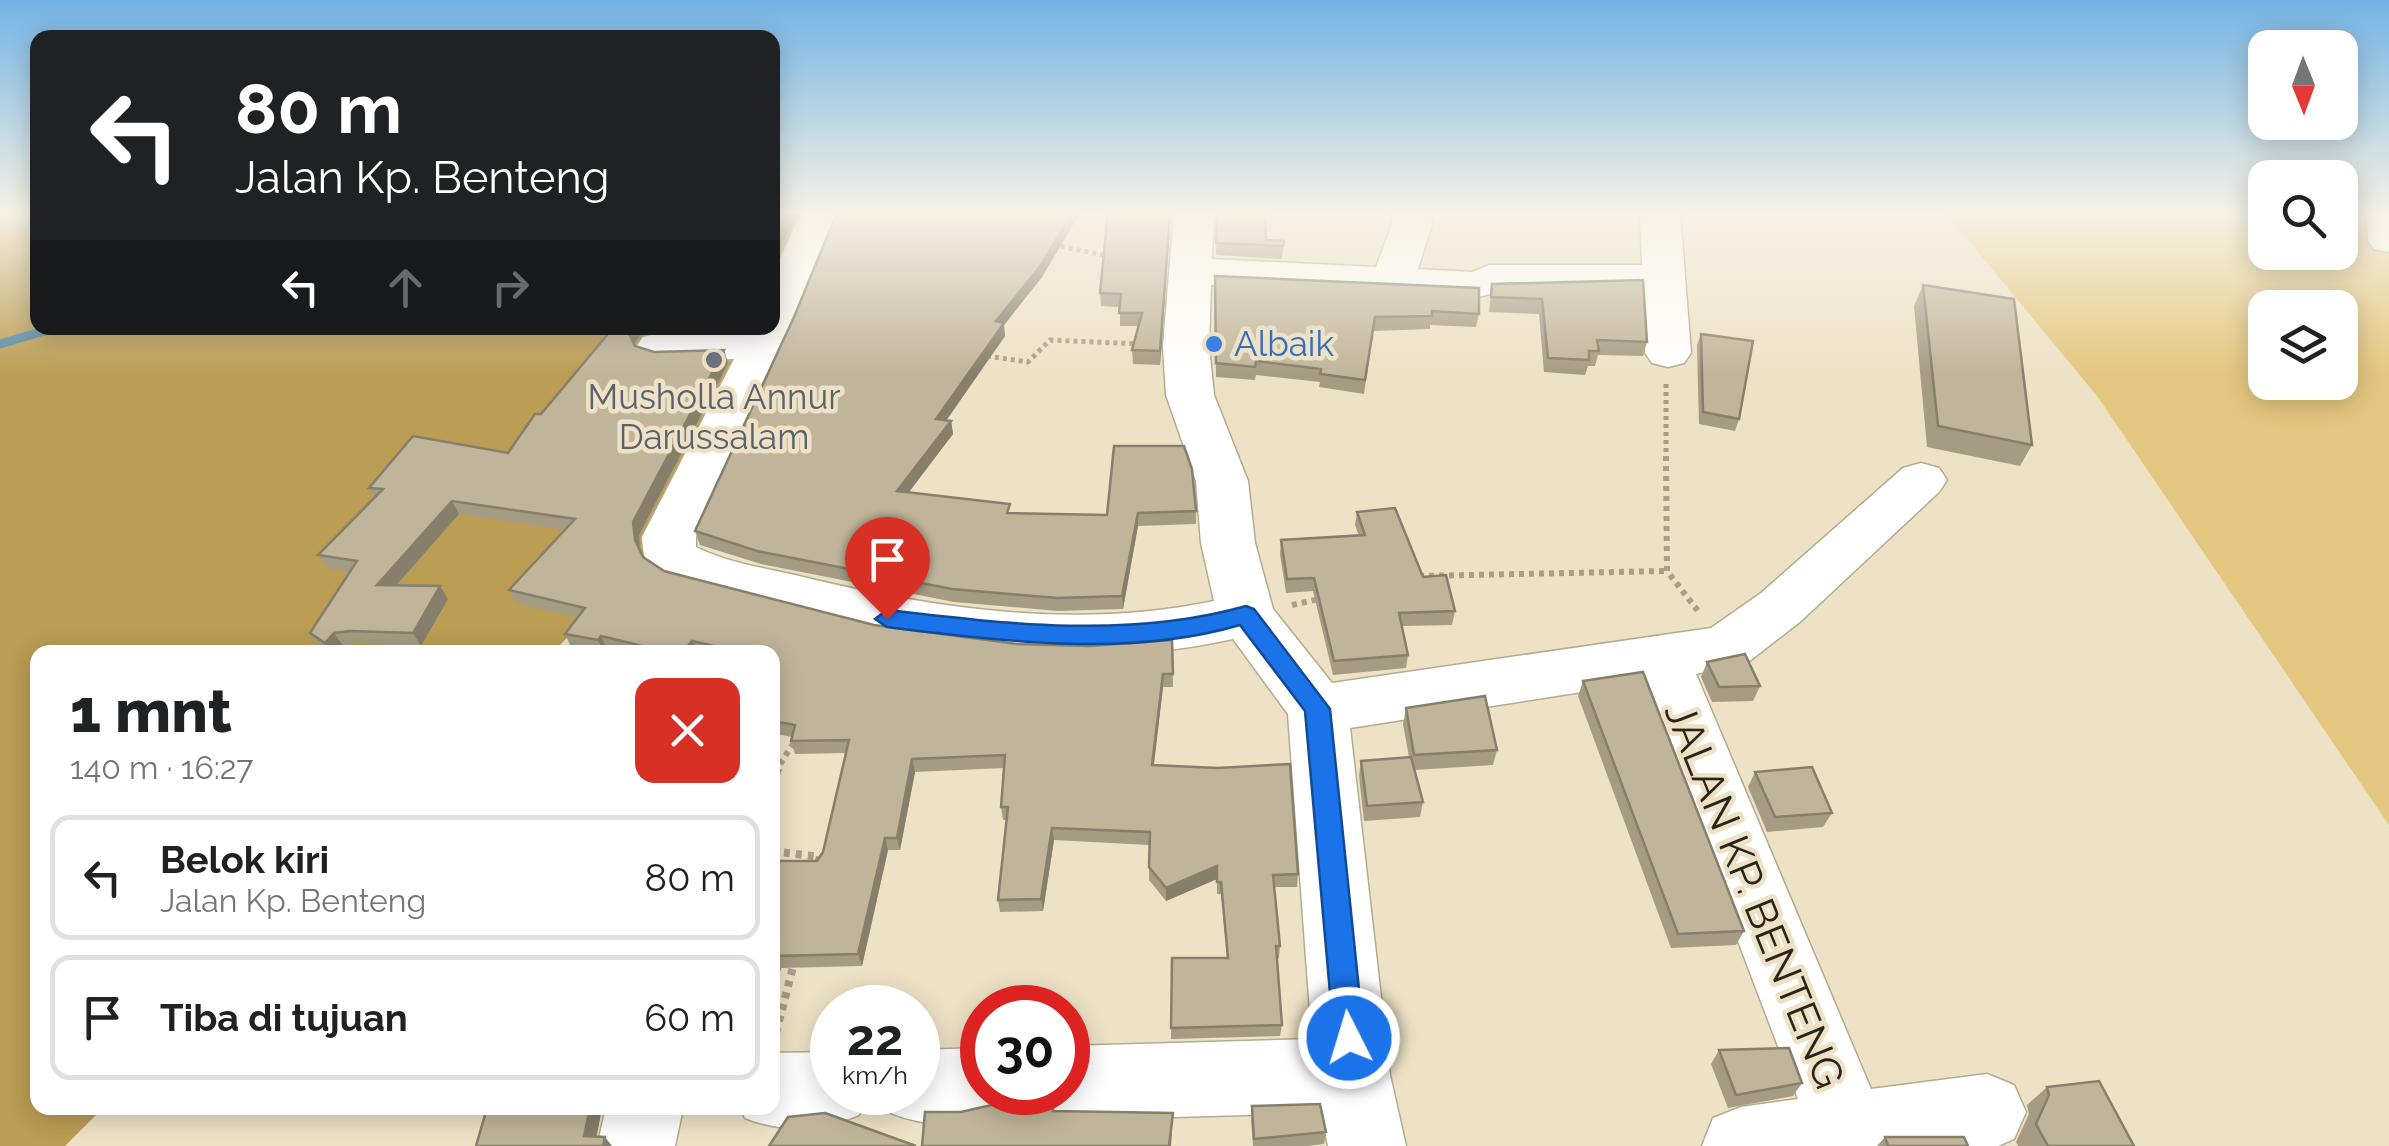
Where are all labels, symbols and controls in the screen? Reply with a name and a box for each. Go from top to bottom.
north arrow [2248,30,2358,140]
map controls [2248,30,2358,400]
text: 80 m [235,67,402,149]
icon: left [70,70,200,200]
text: Jalan Kp. Benteng [235,151,609,204]
button: search [2248,160,2358,270]
icon: left [273,260,328,315]
icon: ahead [378,260,433,315]
icon: right [483,260,538,315]
button: layers [2248,290,2358,400]
place label: Albaik [1234,323,1334,364]
marker: Albaik [1203,333,1225,355]
marker: Musholla Annur Darussalam [703,349,725,371]
place label: Musholla Annur Darussalam [587,376,841,457]
pin [845,517,930,620]
icon: arrive [860,532,915,587]
text: 1 mnt [70,676,232,746]
button: close [635,678,740,783]
street label: JALAN KP. BENTENG [1655,695,1854,1095]
text: 140 m · 16:27 [70,749,254,786]
text: Belok kiri [160,837,329,882]
icon: left [75,850,130,905]
text: 80 m [645,855,735,900]
text: Jalan Kp. Benteng [160,882,426,919]
speed limit sign: 30 [960,985,1090,1115]
position arrow [1297,986,1401,1090]
icon: arrive [75,990,130,1045]
text: Tiba di tujuan [160,995,408,1040]
text: 60 m [644,995,735,1040]
text: 22 [847,1008,903,1067]
text: km/h [842,1060,908,1090]

